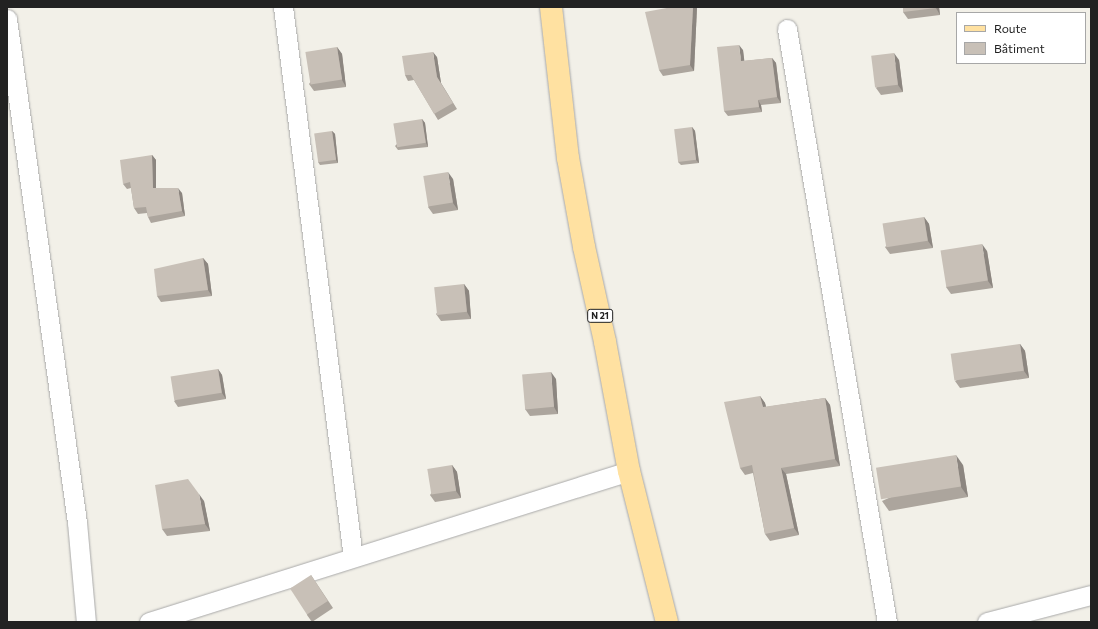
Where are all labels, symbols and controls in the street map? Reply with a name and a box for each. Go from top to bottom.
legend [956,12,1086,64]
text: Route [994,21,1027,35]
text: Bâtiment [994,41,1045,55]
road number: N 21 [587,309,613,323]

